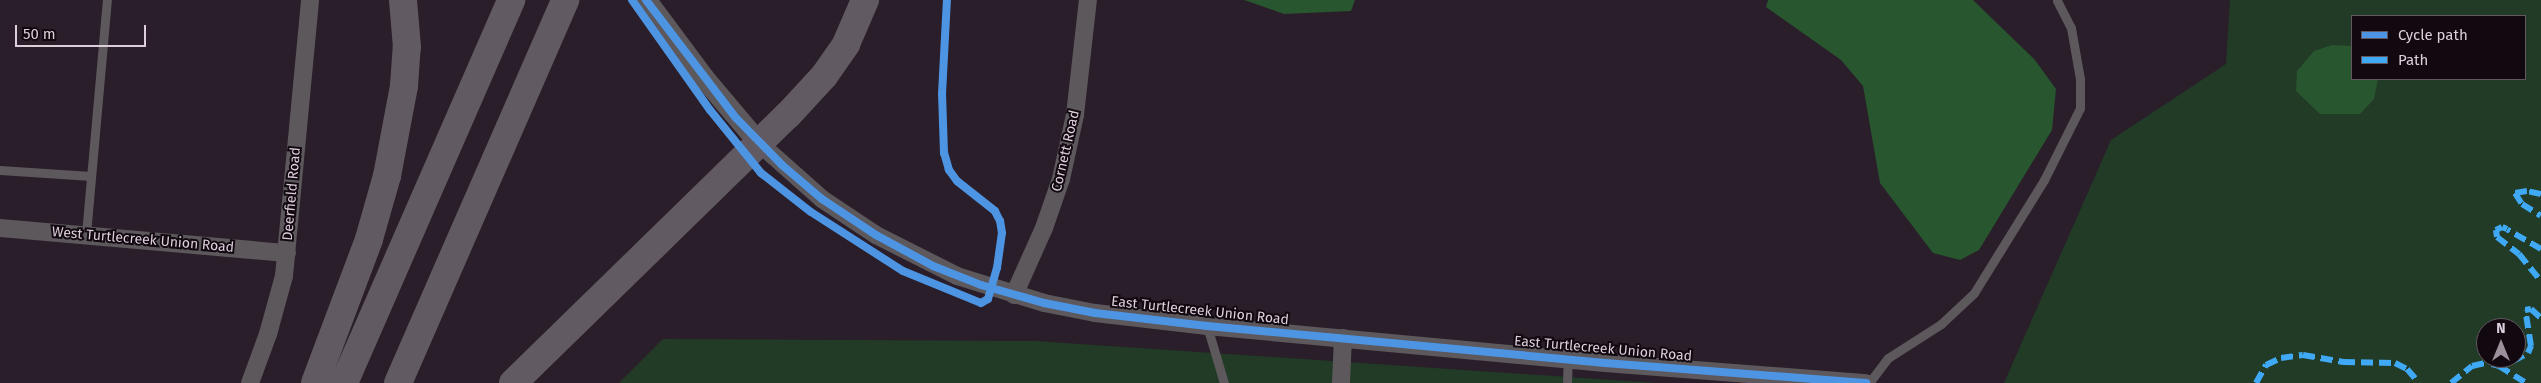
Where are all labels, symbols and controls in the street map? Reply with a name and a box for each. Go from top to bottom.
scale bar [18,15,149,47]
legend [2351,15,2526,80]
text: 50 m [23,25,56,43]
text: Cycle path [2398,26,2468,44]
text: Path [2398,51,2428,69]
street label: Cornett Road [1048,109,1084,193]
street label: Deerfield Road [280,147,304,241]
street label: West Turtlecreek Union Road [51,224,235,256]
street label: East Turtlecreek Union Road [1110,293,1290,329]
north arrow [2476,318,2526,368]
text: N [2496,320,2506,337]
street label: East Turtlecreek Union Road [1513,333,1693,365]

